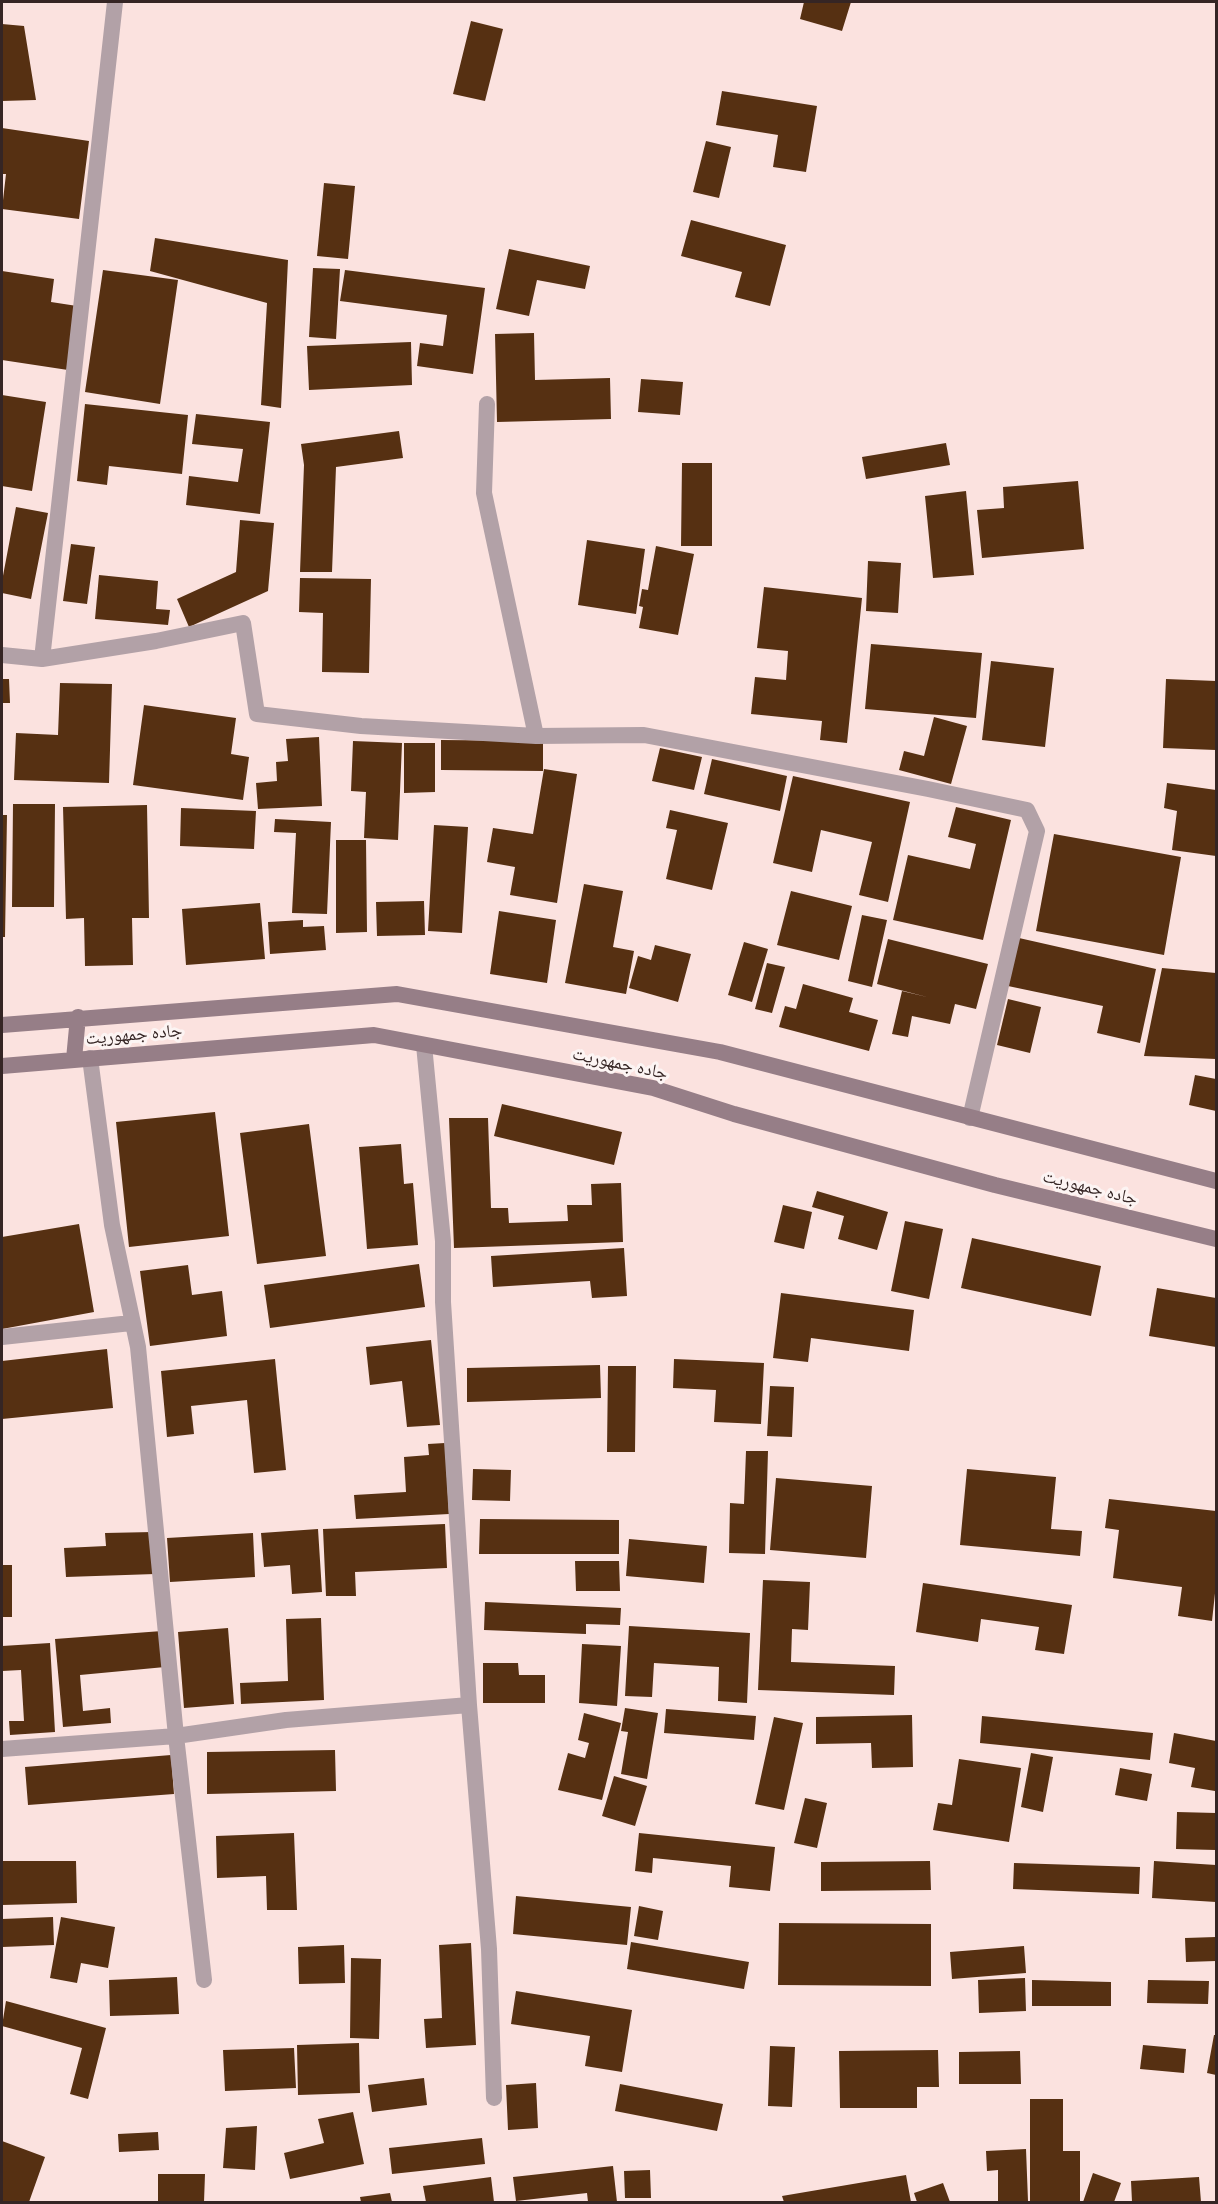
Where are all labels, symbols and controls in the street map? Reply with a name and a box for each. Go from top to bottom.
street label: جاده جمهوریت [85,1020,183,1050]
street label: جاده جمهوریت [570,1043,670,1085]
street label: جاده جمهوریت [1040,1166,1140,1210]

